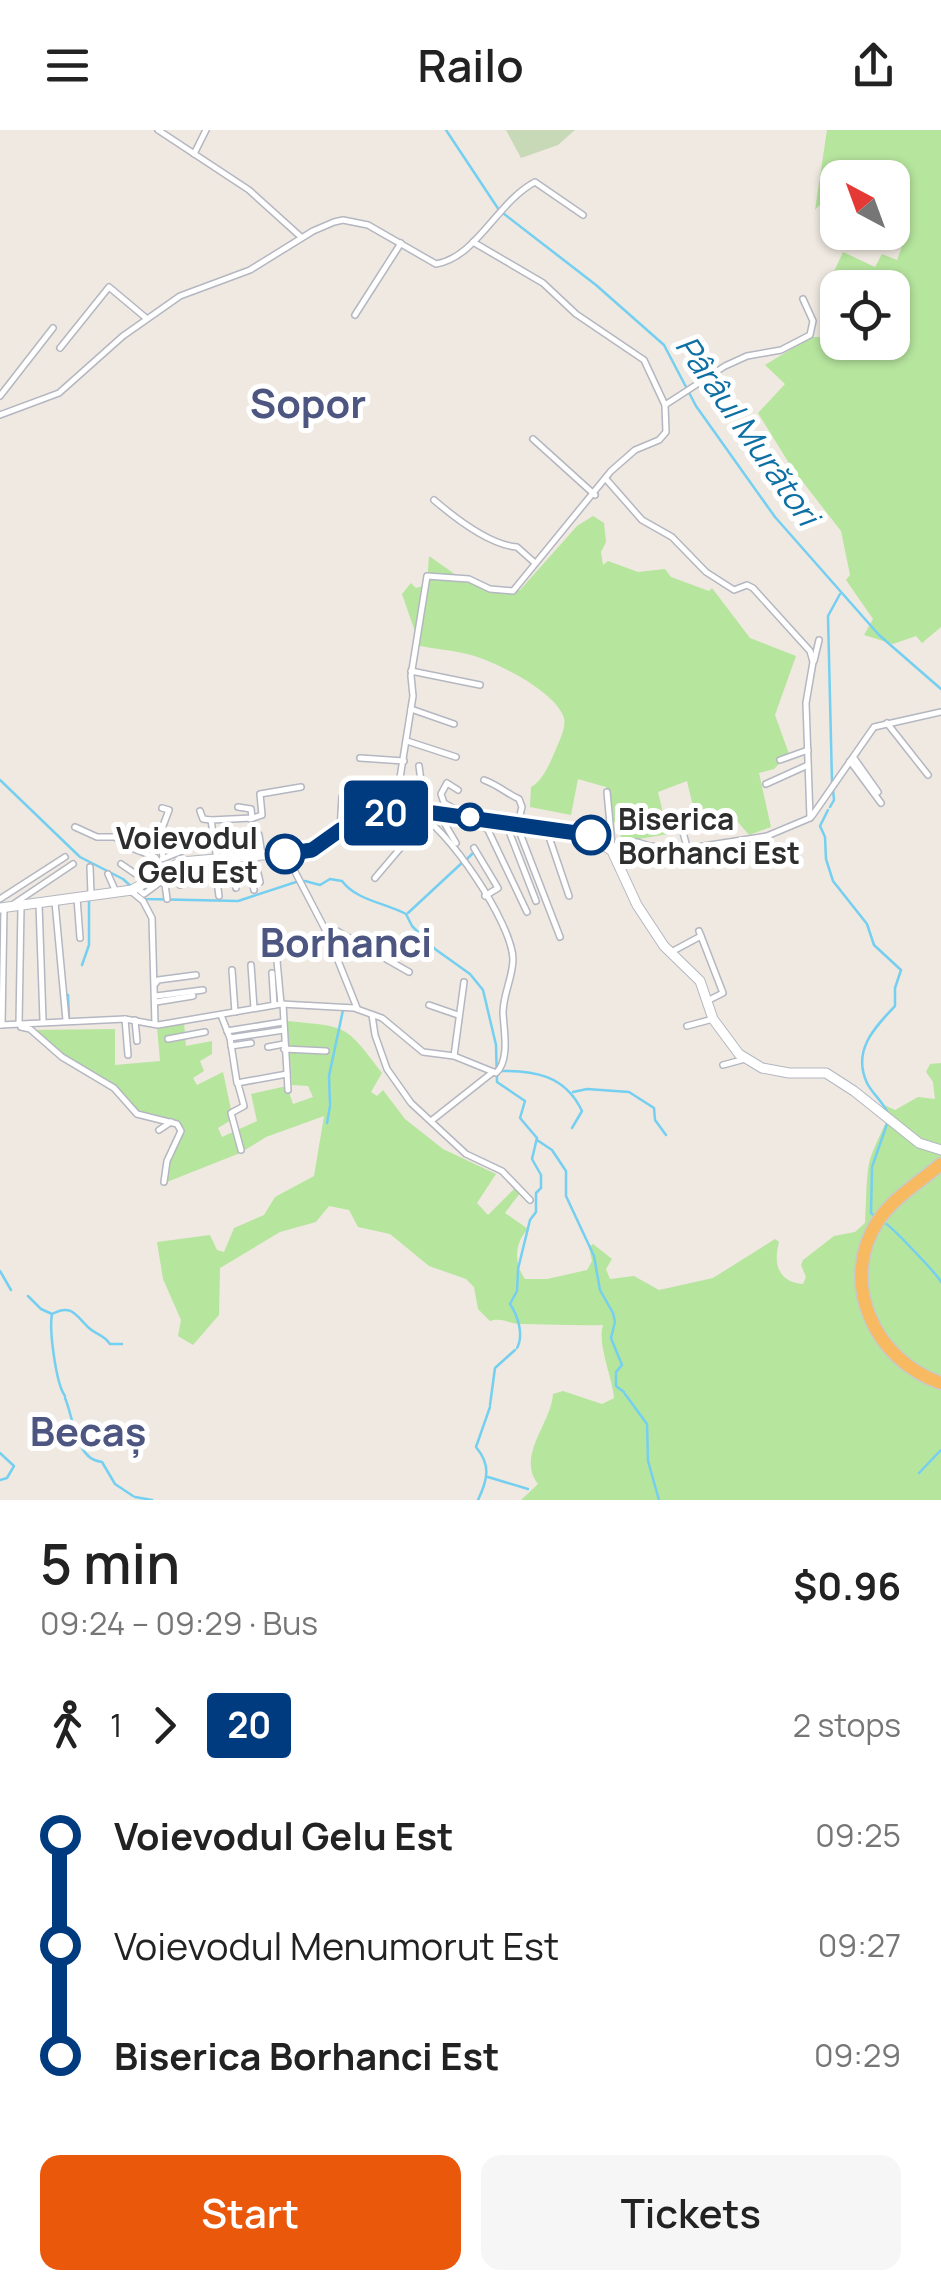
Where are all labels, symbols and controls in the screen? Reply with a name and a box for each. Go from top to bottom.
text: Railo [417,34,524,96]
icon: menu [40,38,95,93]
icon: share [846,38,901,93]
north arrow [820,160,910,250]
map controls [820,160,910,360]
button: locate [820,270,910,360]
water label: Pârâul Murători [666,326,832,537]
district label: Sopor [250,375,366,430]
line badge: 20 [341,780,431,846]
text: 20 [364,789,408,837]
place label: Biserica Borhanci Est [618,798,800,873]
unlabelled marker [457,804,483,830]
marker: Biserica Borhanci Est [572,816,610,854]
place label: Voievodul Gelu Est [116,817,258,892]
marker: Voievodul Gelu Est [266,835,304,873]
district label: Borhanci [260,914,432,969]
district label: Becaș [30,1403,146,1458]
text: 5 min [40,1525,180,1601]
text: $0.96 [793,1559,901,1611]
text: 09:24 – 09:29 · Bus [40,1601,318,1645]
icon: walk [40,1698,95,1753]
icon: forward [137,1698,192,1753]
text: 20 [227,1701,271,1749]
text: 1 [110,1703,122,1747]
text: 2 stops [793,1703,901,1747]
text: Voievodul Gelu Est [114,1809,454,1861]
text: 09:25 [815,1813,901,1857]
text: Voievodul Menumorut Est [114,1919,559,1971]
text: 09:27 [818,1923,901,1967]
text: Biserica Borhanci Est [114,2029,500,2081]
text: 09:29 [814,2033,901,2077]
button: Start [40,2155,461,2270]
button: Tickets [481,2155,901,2270]

